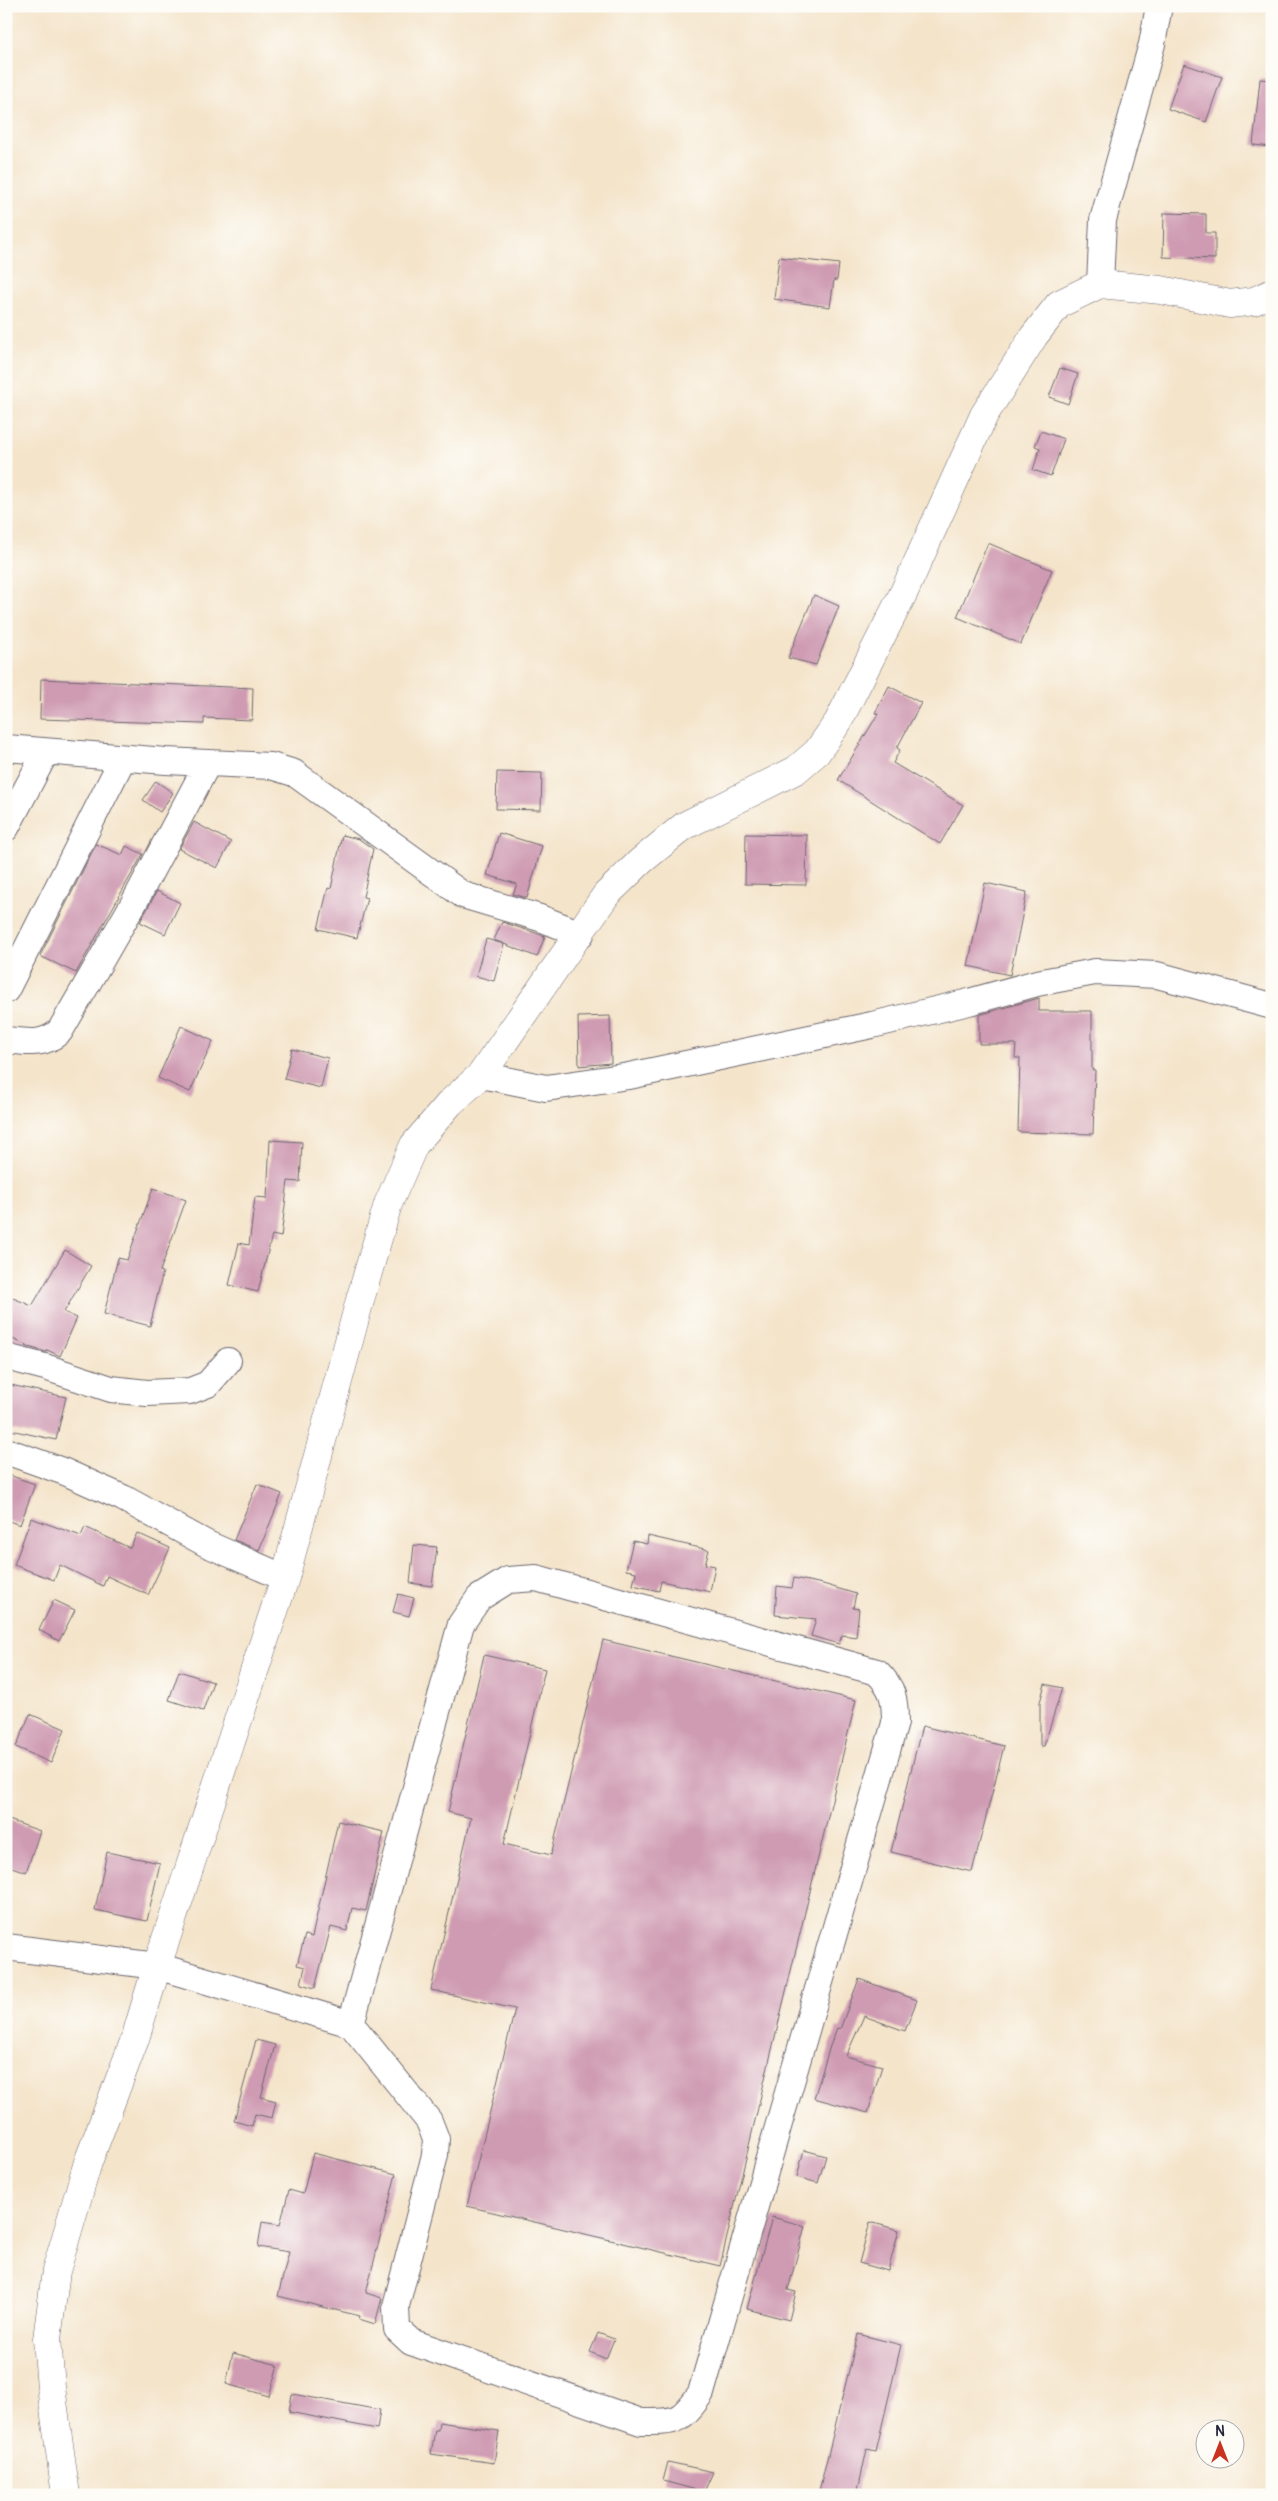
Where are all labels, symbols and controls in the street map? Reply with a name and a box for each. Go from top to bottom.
north arrow [1196,2418,1246,2468]
text: N [1215,2423,1225,2440]

